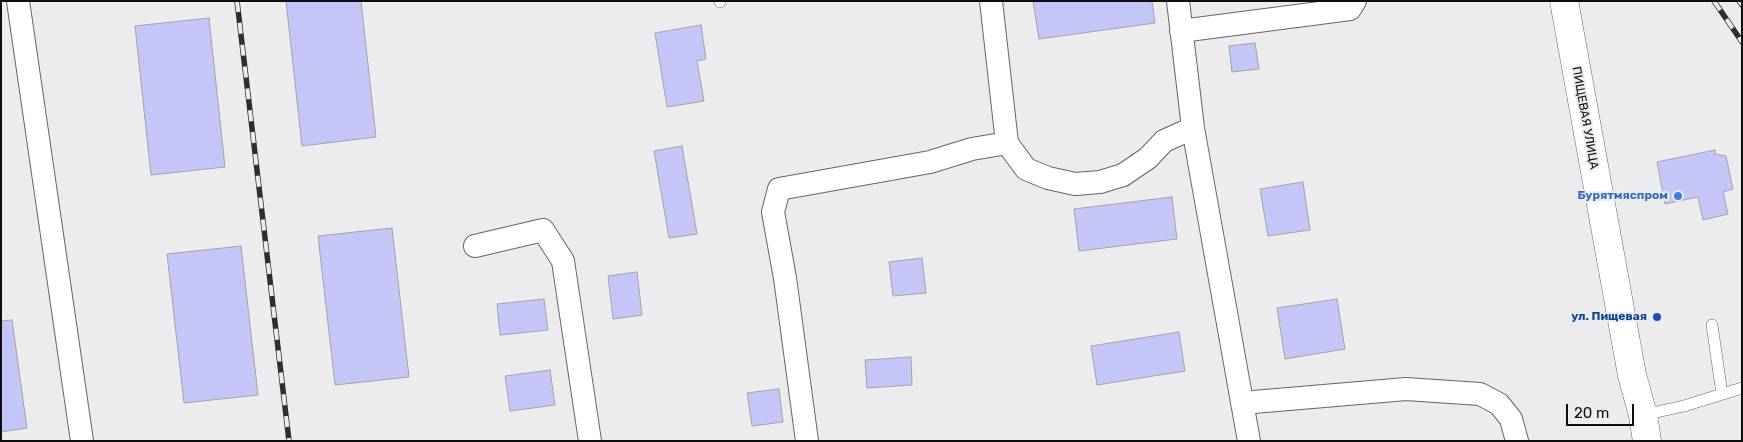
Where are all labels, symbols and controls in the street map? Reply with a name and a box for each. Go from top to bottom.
street label: ПИЩЕВАЯ УЛИЦА [1569,65,1601,171]
place label: Бурятмяспром [1577,189,1668,203]
marker: Бурятмяспром [1672,190,1684,202]
place label: ул. Пищевая [1571,310,1647,324]
marker: ул. Пищевая [1651,311,1663,323]
scale bar [1568,394,1636,426]
text: 20 m [1574,404,1609,422]

